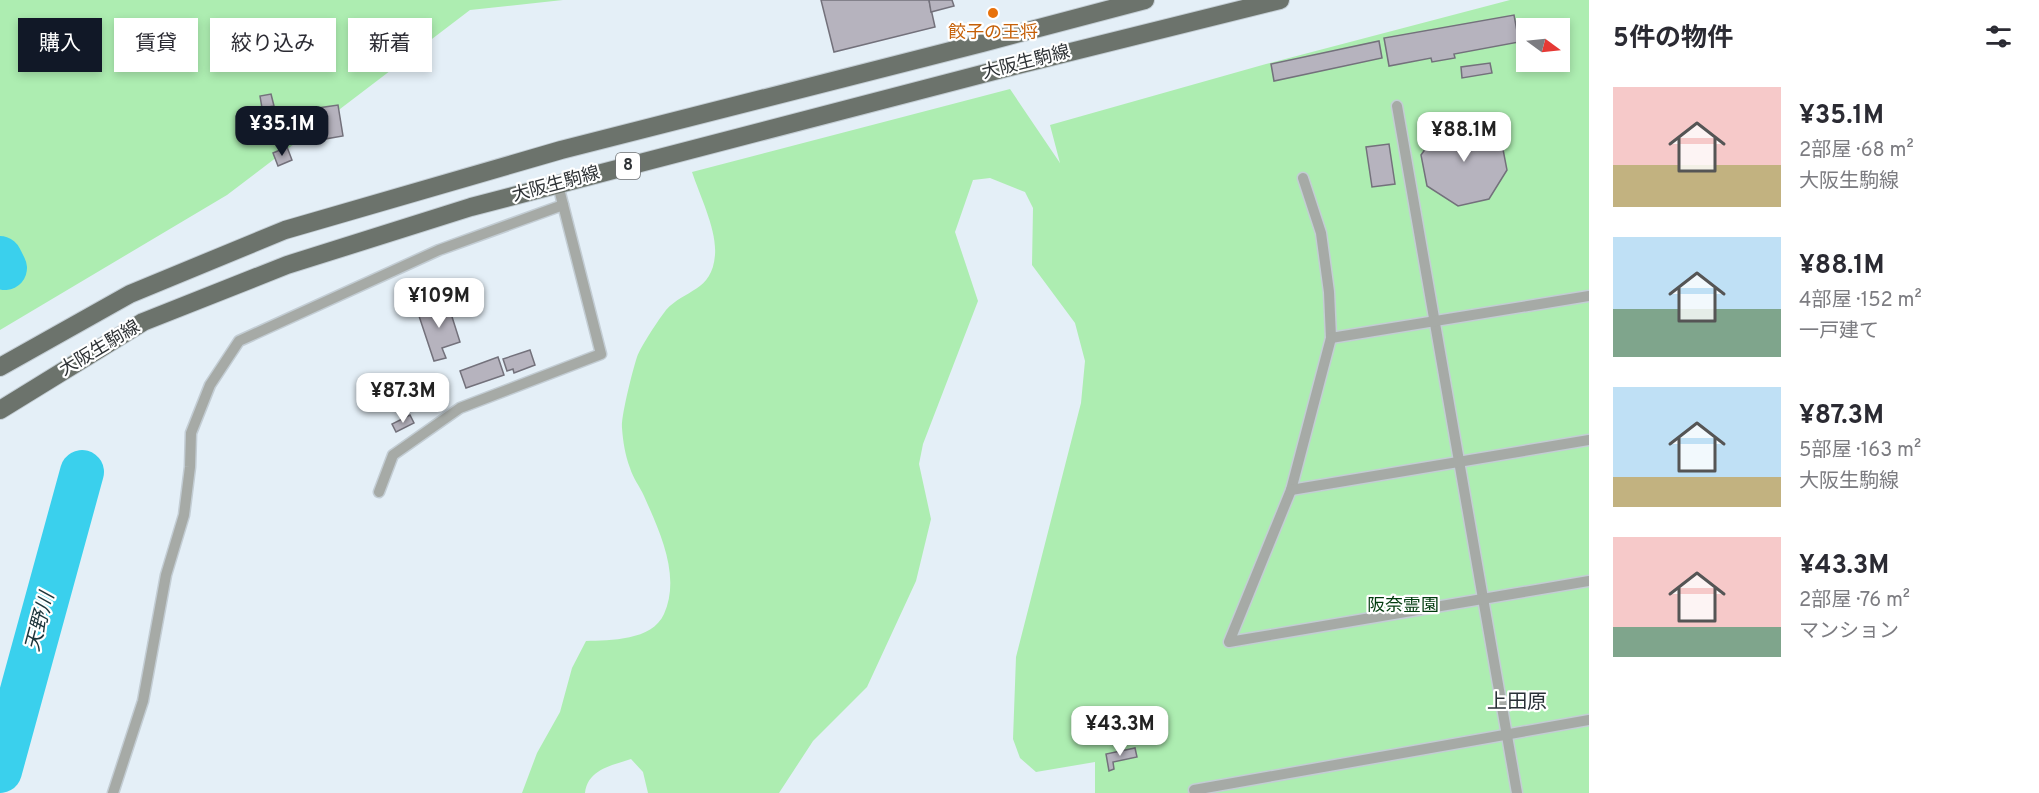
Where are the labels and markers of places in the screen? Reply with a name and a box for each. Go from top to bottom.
marker: 餃子の王将 [986,6,1000,20]
place label: 餃子の王将 [948,22,1038,45]
pin: ¥35.1M [233,106,331,157]
pin: ¥88.1M [1415,112,1513,163]
pin: ¥109M [397,278,481,329]
pin: ¥87.3M [354,373,452,424]
pin: ¥43.3M [1071,706,1169,757]

